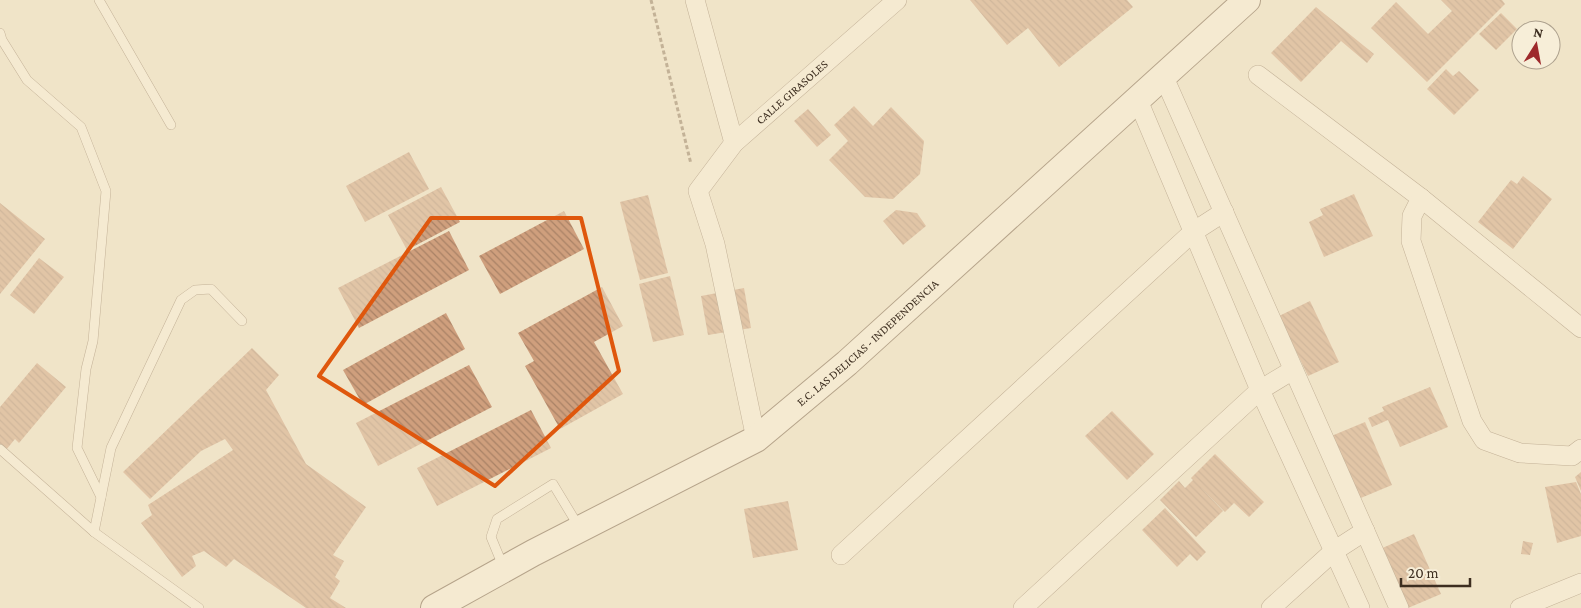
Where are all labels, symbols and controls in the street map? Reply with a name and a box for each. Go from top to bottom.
north arrow [1511,20,1561,70]
text: N [1532,23,1545,41]
street label: CALLE GIRASOLES [753,57,831,127]
street label: E.C. LAS DELICIAS - INDEPENDENCIA [794,276,941,409]
scale bar [1401,556,1470,588]
text: 20 m [1408,565,1439,581]

